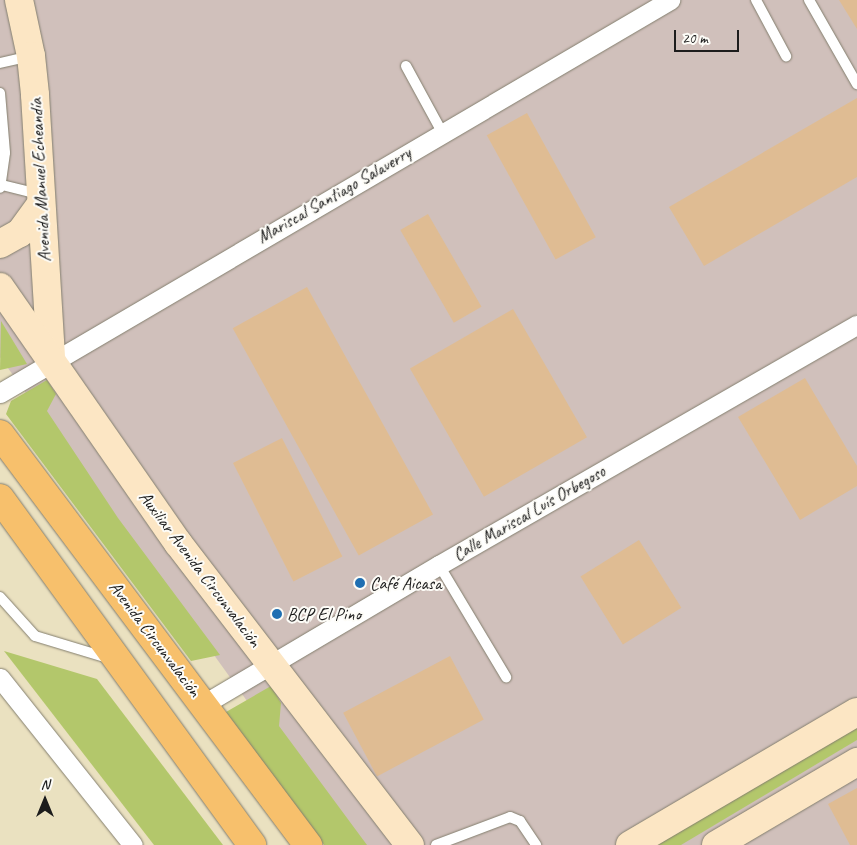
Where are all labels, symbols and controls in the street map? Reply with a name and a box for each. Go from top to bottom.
scale bar [677,20,742,52]
text: 20 m [682,29,708,48]
street label: Avenida Manuel Echeandía [25,98,55,262]
street label: Mariscal Santiago Salaverry [253,142,415,248]
street label: Calle Mariscal Luís Orbegoso [449,460,609,566]
street label: Auxiliar Avenida Circunvalación [134,487,266,651]
place label: Café Aicasa [370,572,441,594]
street label: Avenida Circunvalación [104,577,206,701]
marker: Café Aicasa [354,577,366,589]
place label: BCP El Pino [287,603,361,625]
marker: BCP El Pino [271,608,283,620]
north arrow [20,775,70,825]
text: N [41,776,49,793]

